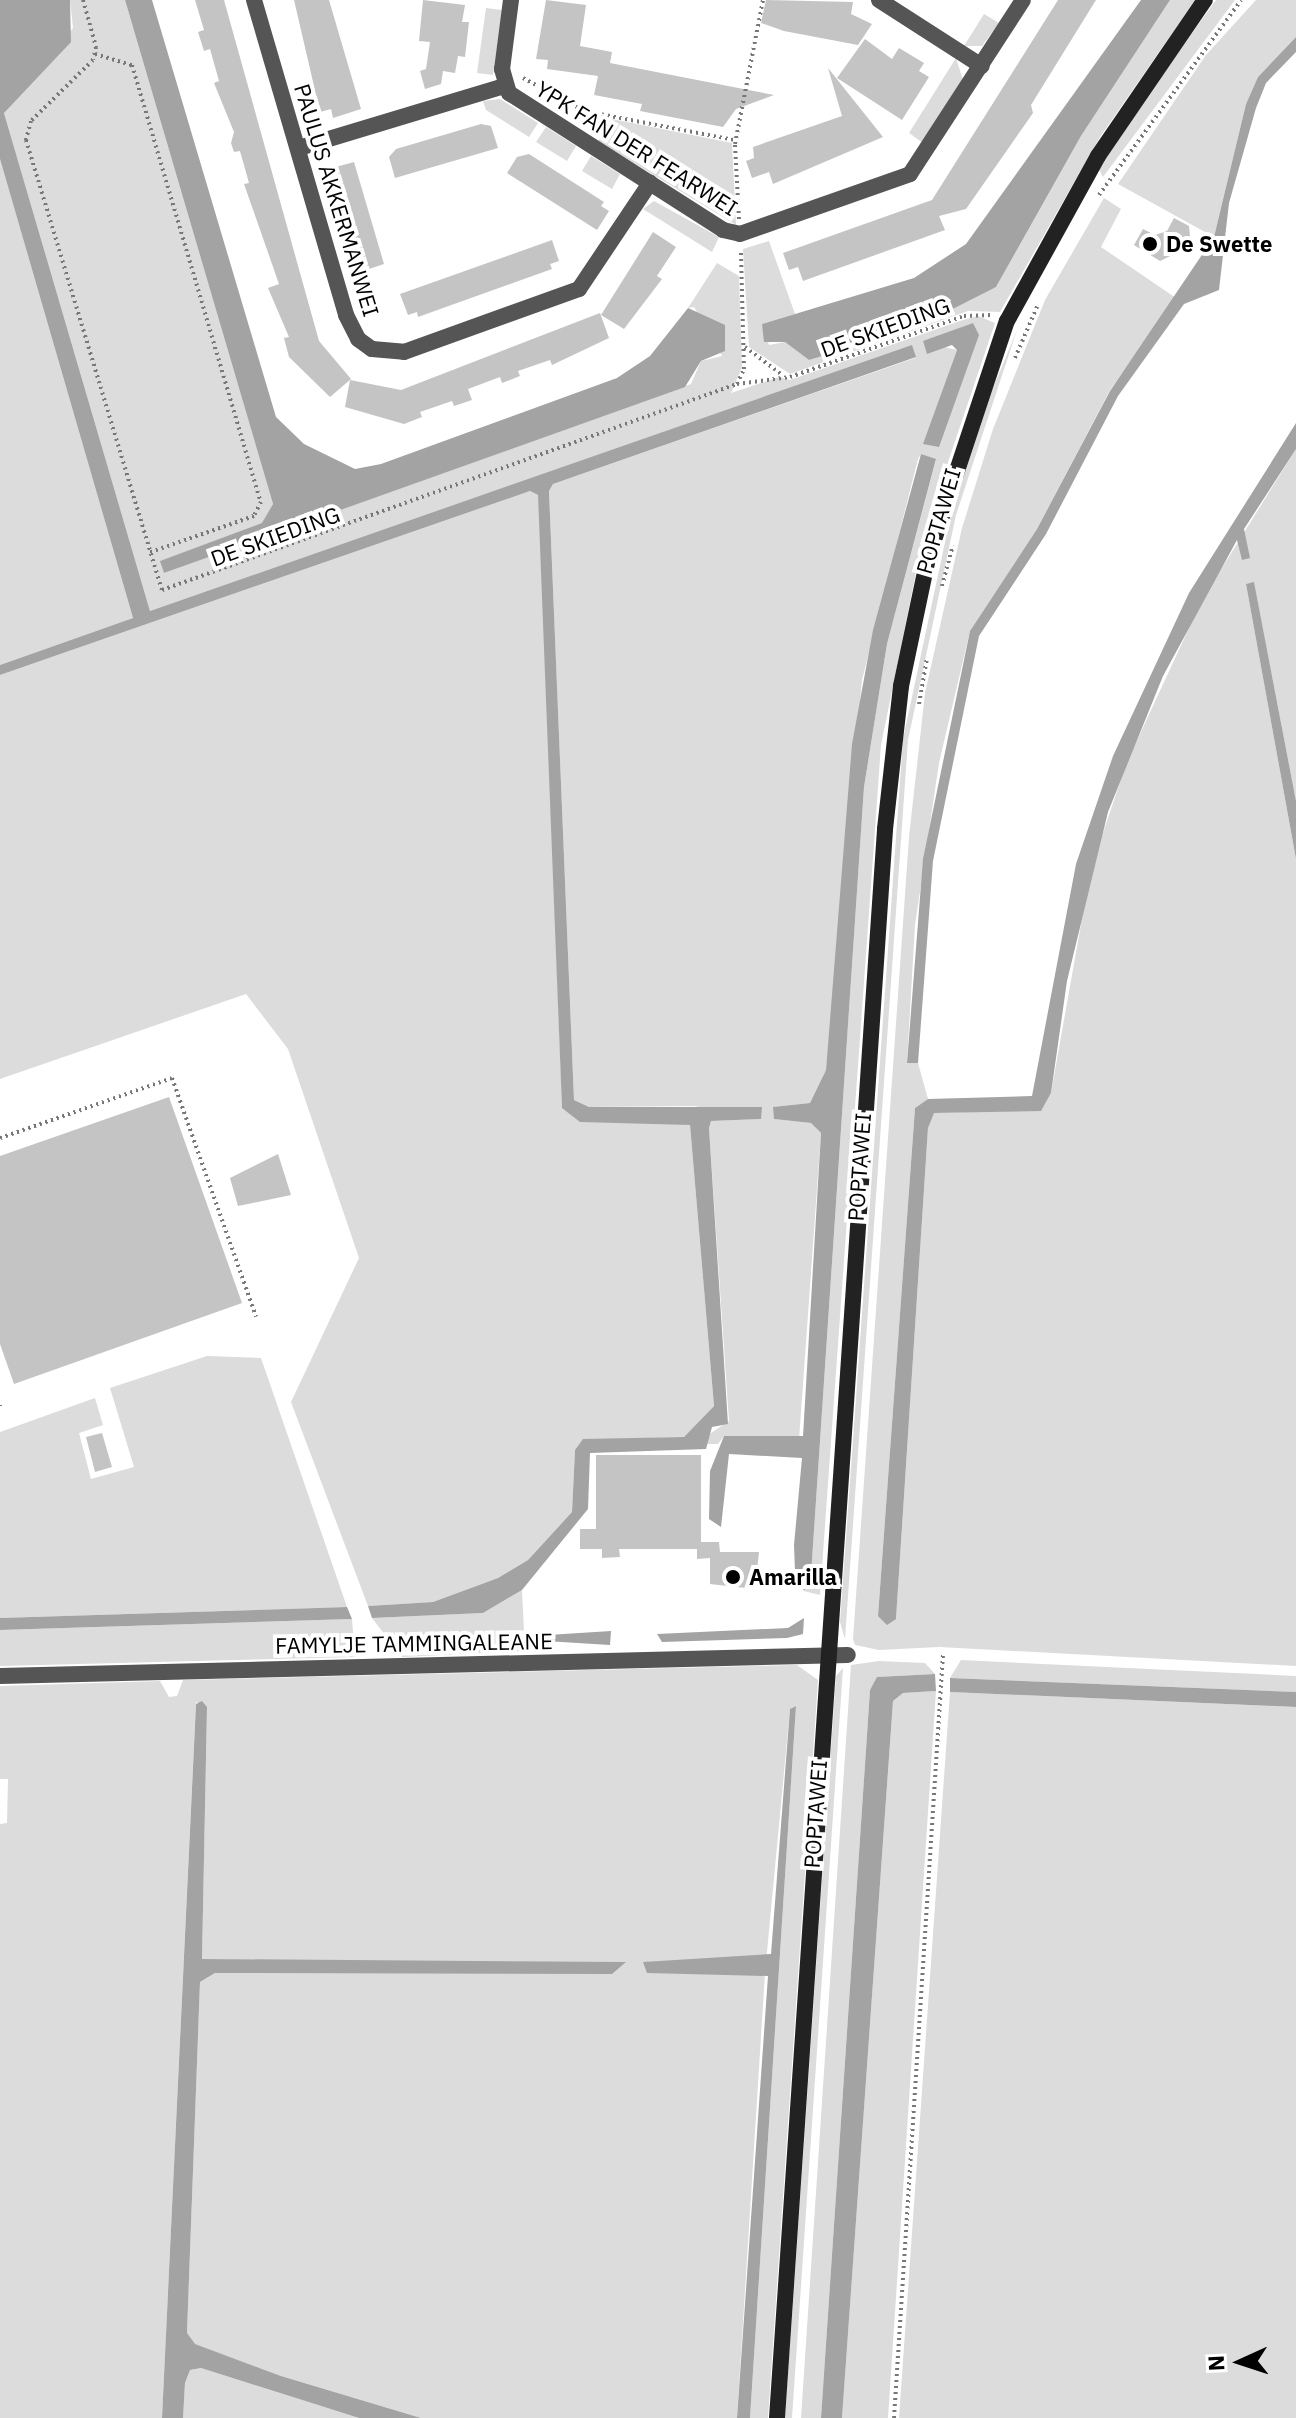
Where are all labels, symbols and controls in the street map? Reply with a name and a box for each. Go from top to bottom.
street label: YPK FAN DER FEARWEI [531,75,743,221]
street label: PAULUS AKKERMANWEI [289,80,385,320]
place label: De Swette [1166,231,1272,257]
marker: De Swette [1141,235,1159,253]
street label: DE SKIEDING [817,291,953,363]
street label: POPTAWEI [910,465,966,577]
street label: DE SKIEDING [207,500,343,572]
street label: POPTAWEI [842,1112,876,1222]
place label: Amarilla [749,1564,837,1590]
marker: Amarilla [724,1568,742,1586]
street label: FAMYLJE TAMMINGALEANE [275,1627,553,1659]
street label: POPTAWEI [798,1759,832,1869]
north arrow [1200,2322,1280,2402]
text: N [1201,2355,1230,2372]

